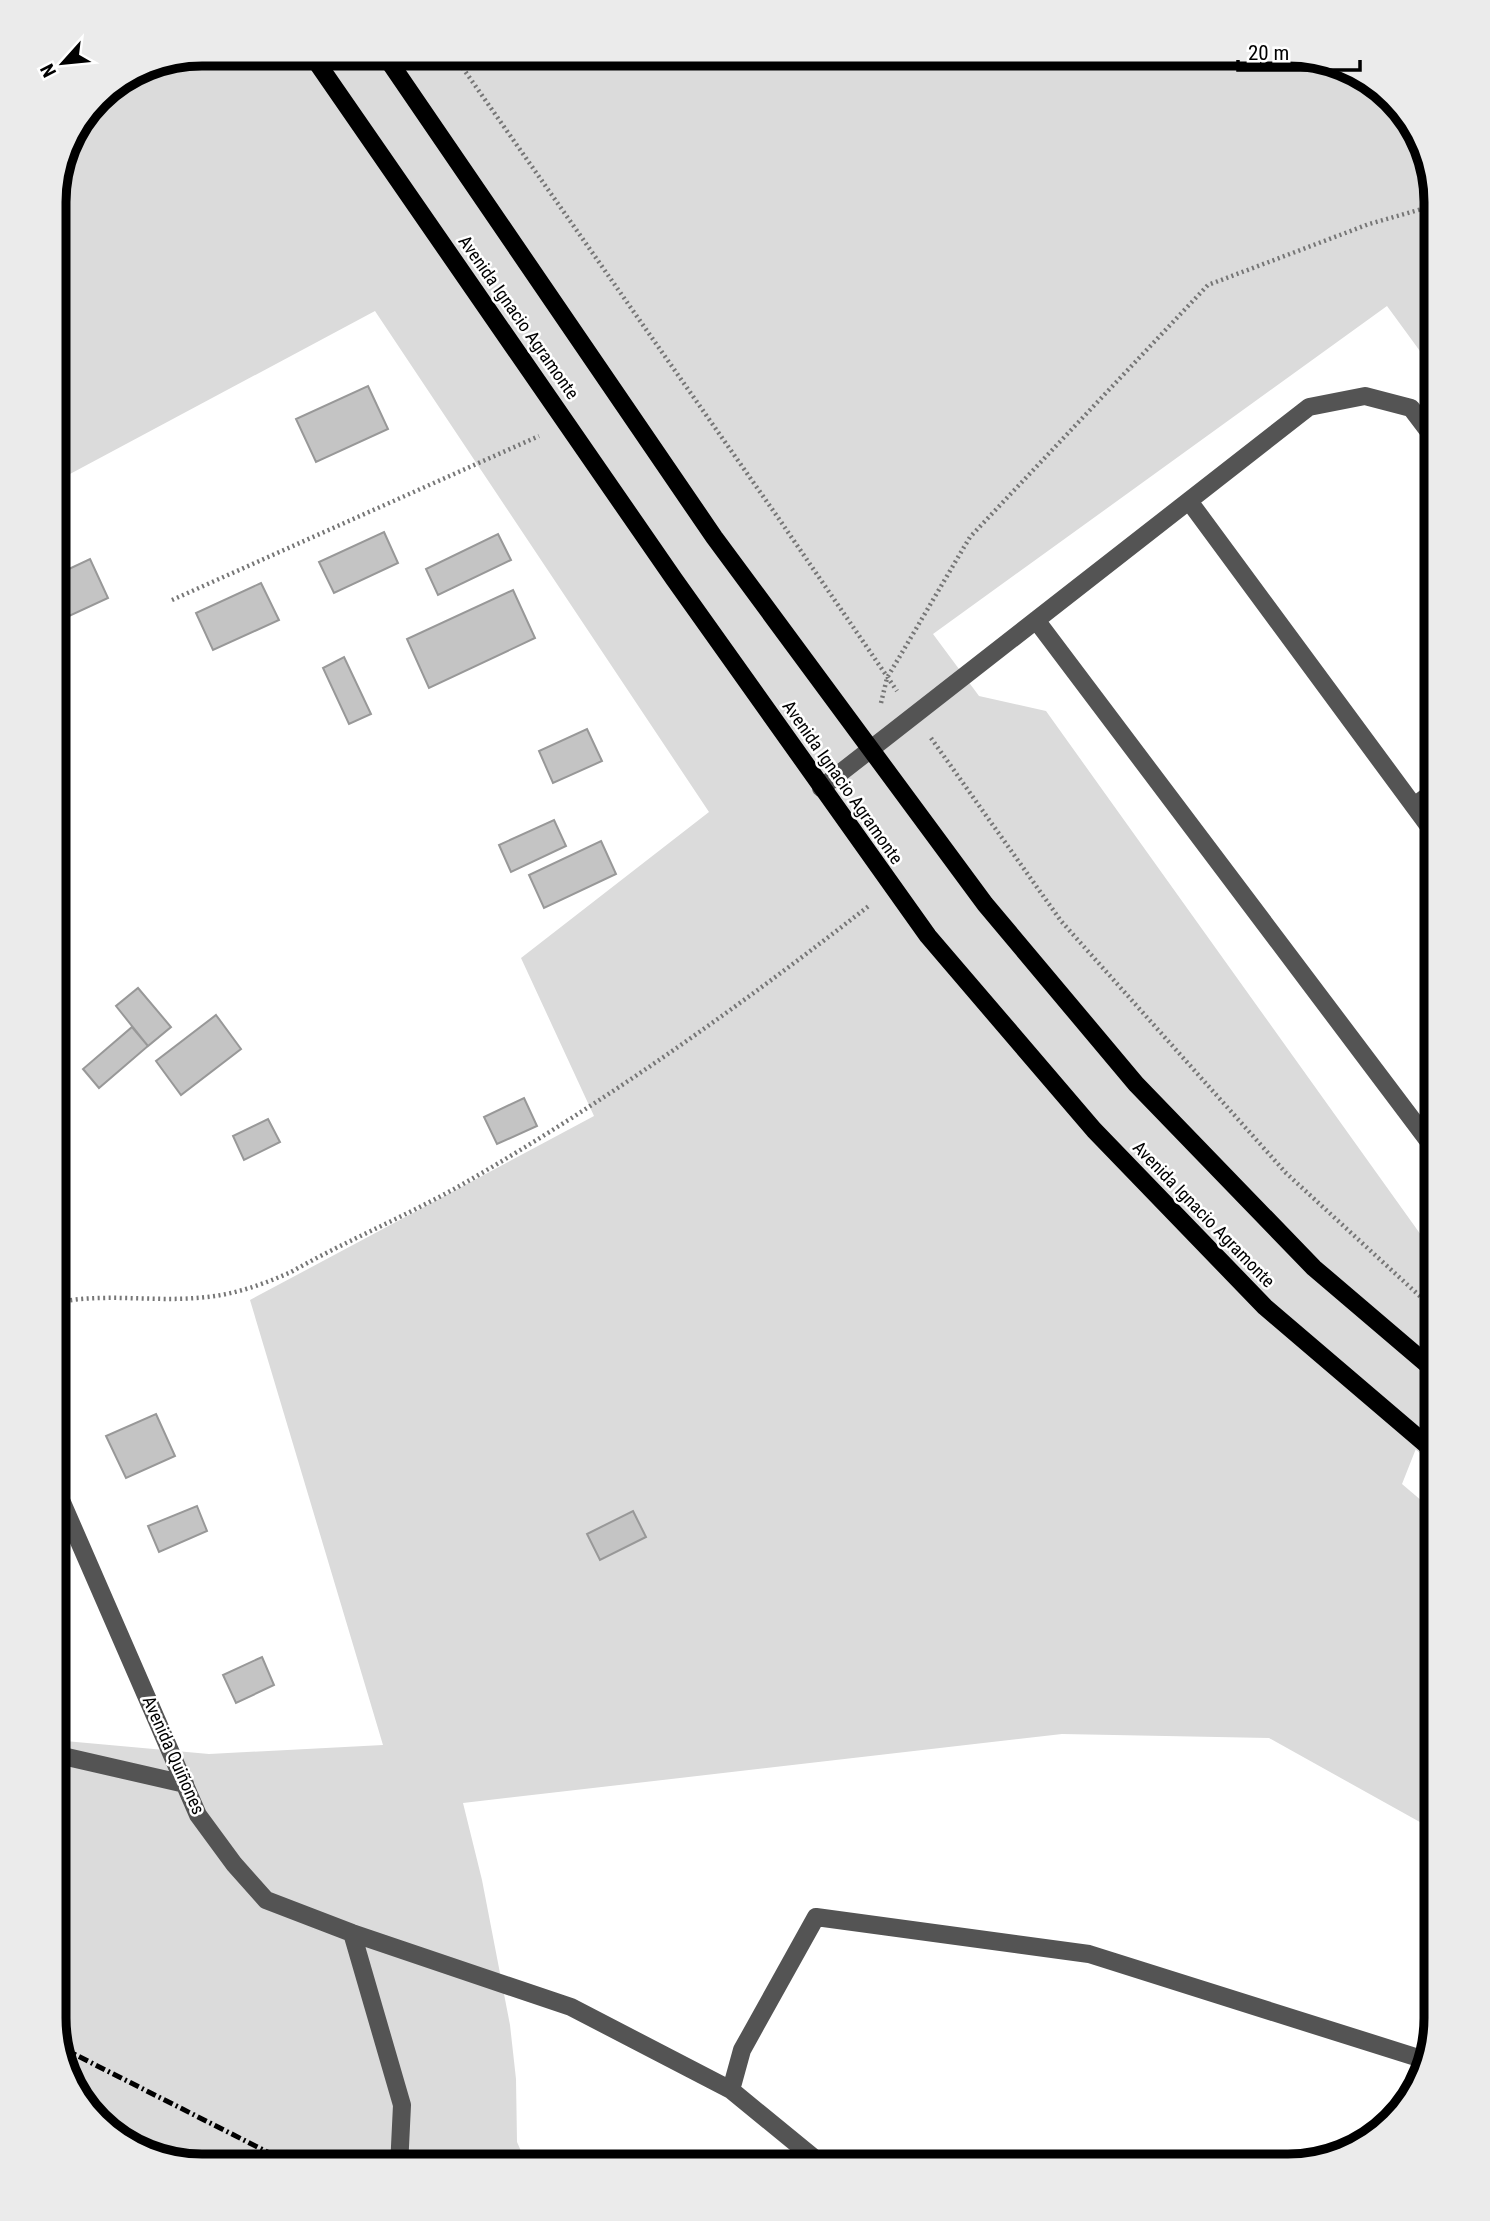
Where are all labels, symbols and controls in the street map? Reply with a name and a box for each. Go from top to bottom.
north arrow [28,28,98,98]
scale bar [1238,28,1360,72]
text: 20 m [1248,41,1289,65]
text: N [35,60,61,81]
street label: Avenida Ignacio Agramonte [455,231,583,403]
street label: Avenida Ignacio Agramonte [779,696,907,868]
street label: Avenida Ignacio Agramonte [1129,1137,1279,1291]
street label: Avenida Quiñones [139,1693,209,1817]

